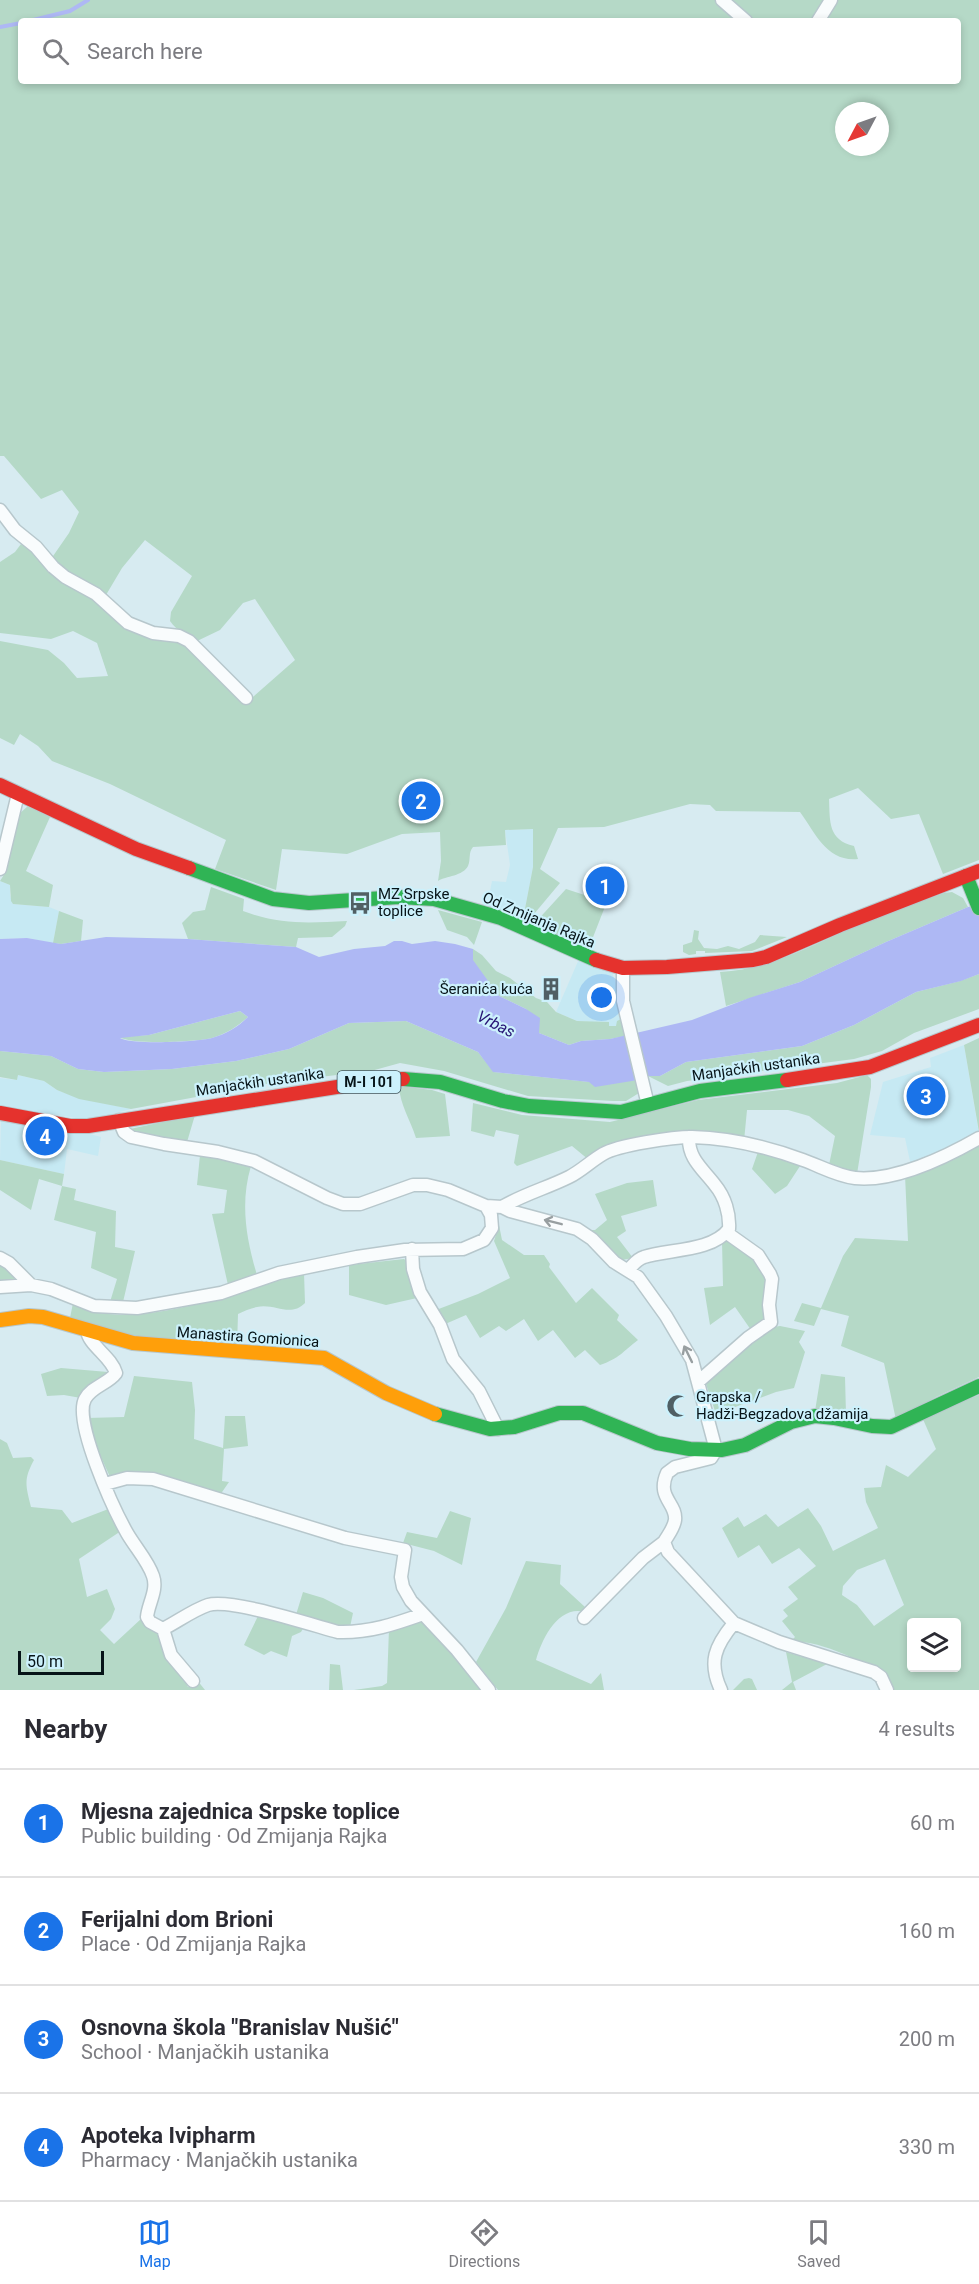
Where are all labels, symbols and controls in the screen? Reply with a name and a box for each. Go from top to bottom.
search box [18,18,961,84]
icon: search [39,35,72,68]
text: Search here [87,39,203,64]
north arrow [835,102,889,156]
pin: 2 [402,778,440,824]
pin: 1 [586,864,624,908]
place label: MZ Srpske toplice [378,885,449,920]
street label: Od Zmijanja Rajka [480,888,598,952]
bus stop icon: MZ Srpske toplice [347,890,373,916]
building icon: Šeranića kuća [538,976,564,1002]
place label: Šeranića kuća [440,980,533,998]
your location [587,983,616,1012]
water label: Vrbas [474,1006,518,1042]
street label: Manjačkih ustanika [691,1049,821,1085]
street label: Manjačkih ustanika [195,1064,325,1100]
road number: M-I 101 [338,1071,400,1093]
pin: 3 [906,1074,946,1118]
pin: 4 [26,1114,64,1158]
one-way arrow [544,1216,563,1228]
street label: Manastira Gomionica [176,1323,320,1351]
one-way arrow [682,1345,694,1363]
place label: Grapska / Hadži-Begzadova džamija [696,1388,868,1423]
mosque icon: Grapska / Hadži-Begzadova džamija [665,1393,691,1419]
map controls [907,1618,961,1672]
button: layers [907,1618,961,1672]
scale bar [18,1648,104,1676]
text: 50 m [27,1652,63,1671]
text: Nearby [24,1714,107,1744]
text: 4 results [879,1717,955,1741]
text: Mjesna zajednica Srpske toplice [81,1799,400,1824]
text: 1 [38,1811,49,1835]
text: 60 m [910,1811,955,1835]
text: Public building · Od Zmijanja Rajka [81,1824,387,1848]
text: Ferijalni dom Brioni [81,1907,273,1932]
text: 2 [38,1919,49,1943]
text: 160 m [899,1919,955,1943]
text: Place · Od Zmijanja Rajka [81,1932,306,1956]
text: Osnovna škola "Branislav Nušić" [81,2015,399,2040]
text: 3 [38,2027,49,2051]
text: 200 m [899,2027,955,2051]
text: School · Manjačkih ustanika [81,2040,329,2064]
text: Apoteka Ivipharm [81,2123,256,2148]
text: 4 [38,2135,49,2159]
text: 330 m [899,2135,955,2159]
text: Pharmacy · Manjačkih ustanika [81,2148,358,2172]
tab: Map [138,2216,171,2271]
tab: Directions [448,2216,520,2271]
tab: Saved [797,2216,841,2271]

